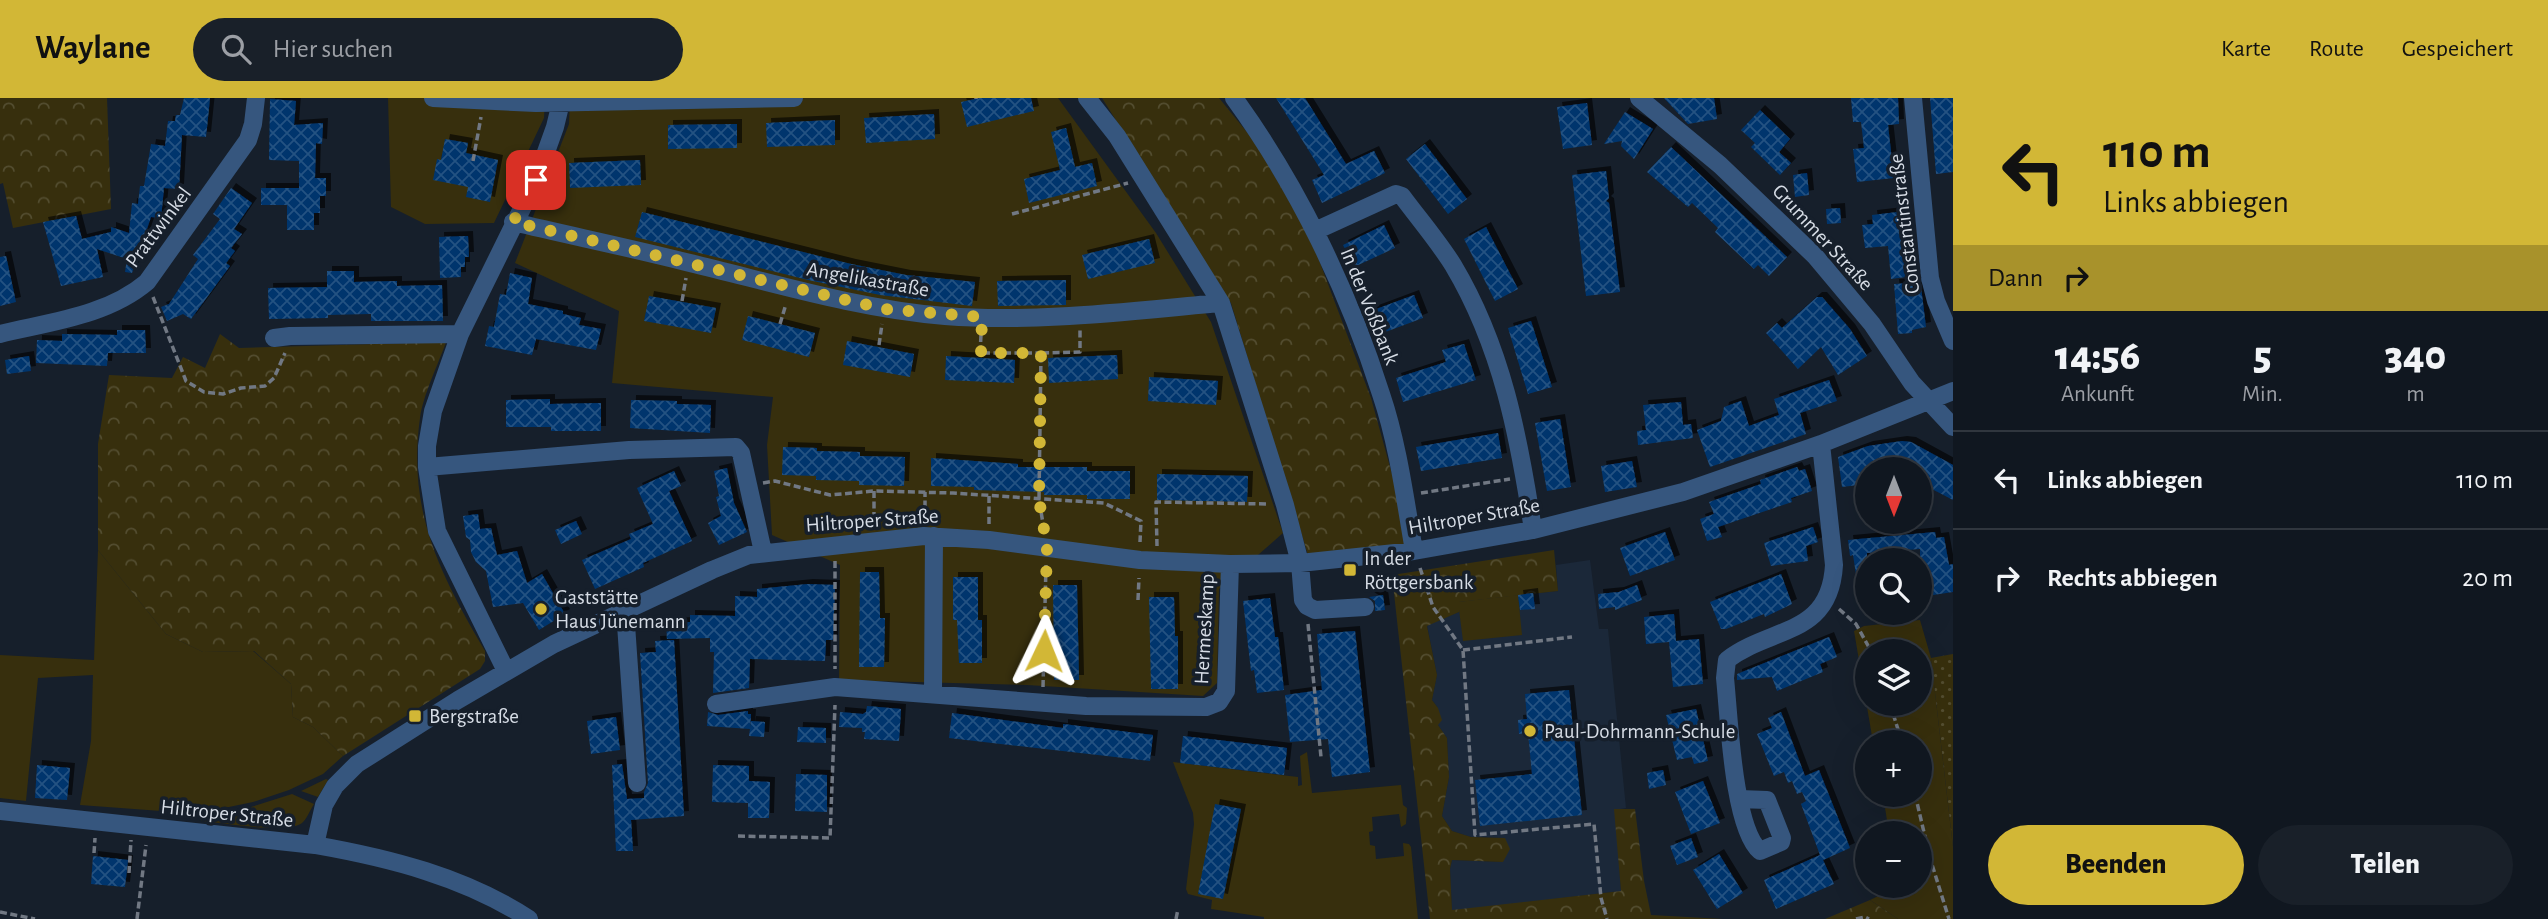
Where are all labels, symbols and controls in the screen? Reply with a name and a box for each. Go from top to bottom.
search box [193,18,683,81]
icon: search [217,30,255,68]
text: Waylane [35,32,151,65]
text: Hier suchen [273,36,393,62]
text: Karte [2221,37,2271,61]
text: Route [2309,37,2364,61]
text: Gespeichert [2402,37,2513,61]
icon: left [1988,126,2079,217]
text: 110 m [2103,128,2211,177]
pin [506,150,566,210]
street label: Constantinstraße [1885,153,1924,295]
icon: arrive [517,161,555,199]
street label: Grummer Straße [1768,180,1877,295]
street label: Prattwinkel [122,183,195,271]
text: Links abbiegen [2103,186,2289,218]
street label: In der Voßbank [1337,245,1403,368]
street label: Angelikastraße [805,258,931,301]
icon: right [2057,259,2095,297]
text: Dann [1988,265,2043,291]
text: 14:56 [2055,335,2140,377]
text: 5 [2253,335,2272,377]
text: 340 [2384,335,2446,377]
text: Ankunft [2061,383,2134,406]
text: Min. [2242,383,2283,406]
text: m [2406,383,2425,406]
north arrow [1855,457,1932,534]
map controls [1855,457,1932,898]
icon: left [1988,461,2026,499]
text: Links abbiegen [2047,467,2203,493]
text: 110 m [2456,467,2513,493]
street label: Hiltroper Straße [1407,495,1542,538]
street label: Hiltroper Straße [805,505,939,536]
place label: In der Röttgersbank [1364,548,1474,593]
button: search [1855,548,1932,625]
icon: right [1988,559,2026,597]
marker: In der Röttgersbank [1342,562,1358,578]
text: Rechts abbiegen [2047,565,2218,591]
text: 20 m [2462,565,2513,591]
street label: Hermeskamp [1191,573,1218,685]
place label: Gaststätte Haus Jünemann [555,587,686,632]
marker: Gaststätte Haus Jünemann [533,601,549,617]
position arrow [1007,614,1081,688]
button: layers [1855,639,1932,716]
place label: Bergstraße [429,706,519,727]
marker: Bergstraße [407,708,423,724]
place label: Paul-Dohrmann-Schule [1544,721,1735,742]
marker: Paul-Dohrmann-Schule [1522,723,1538,739]
button: + [1855,730,1932,807]
street label: Hiltroper Straße [160,796,294,831]
button: − [1855,821,1932,898]
button: Beenden [1988,825,2244,905]
button: Teilen [2258,825,2513,905]

